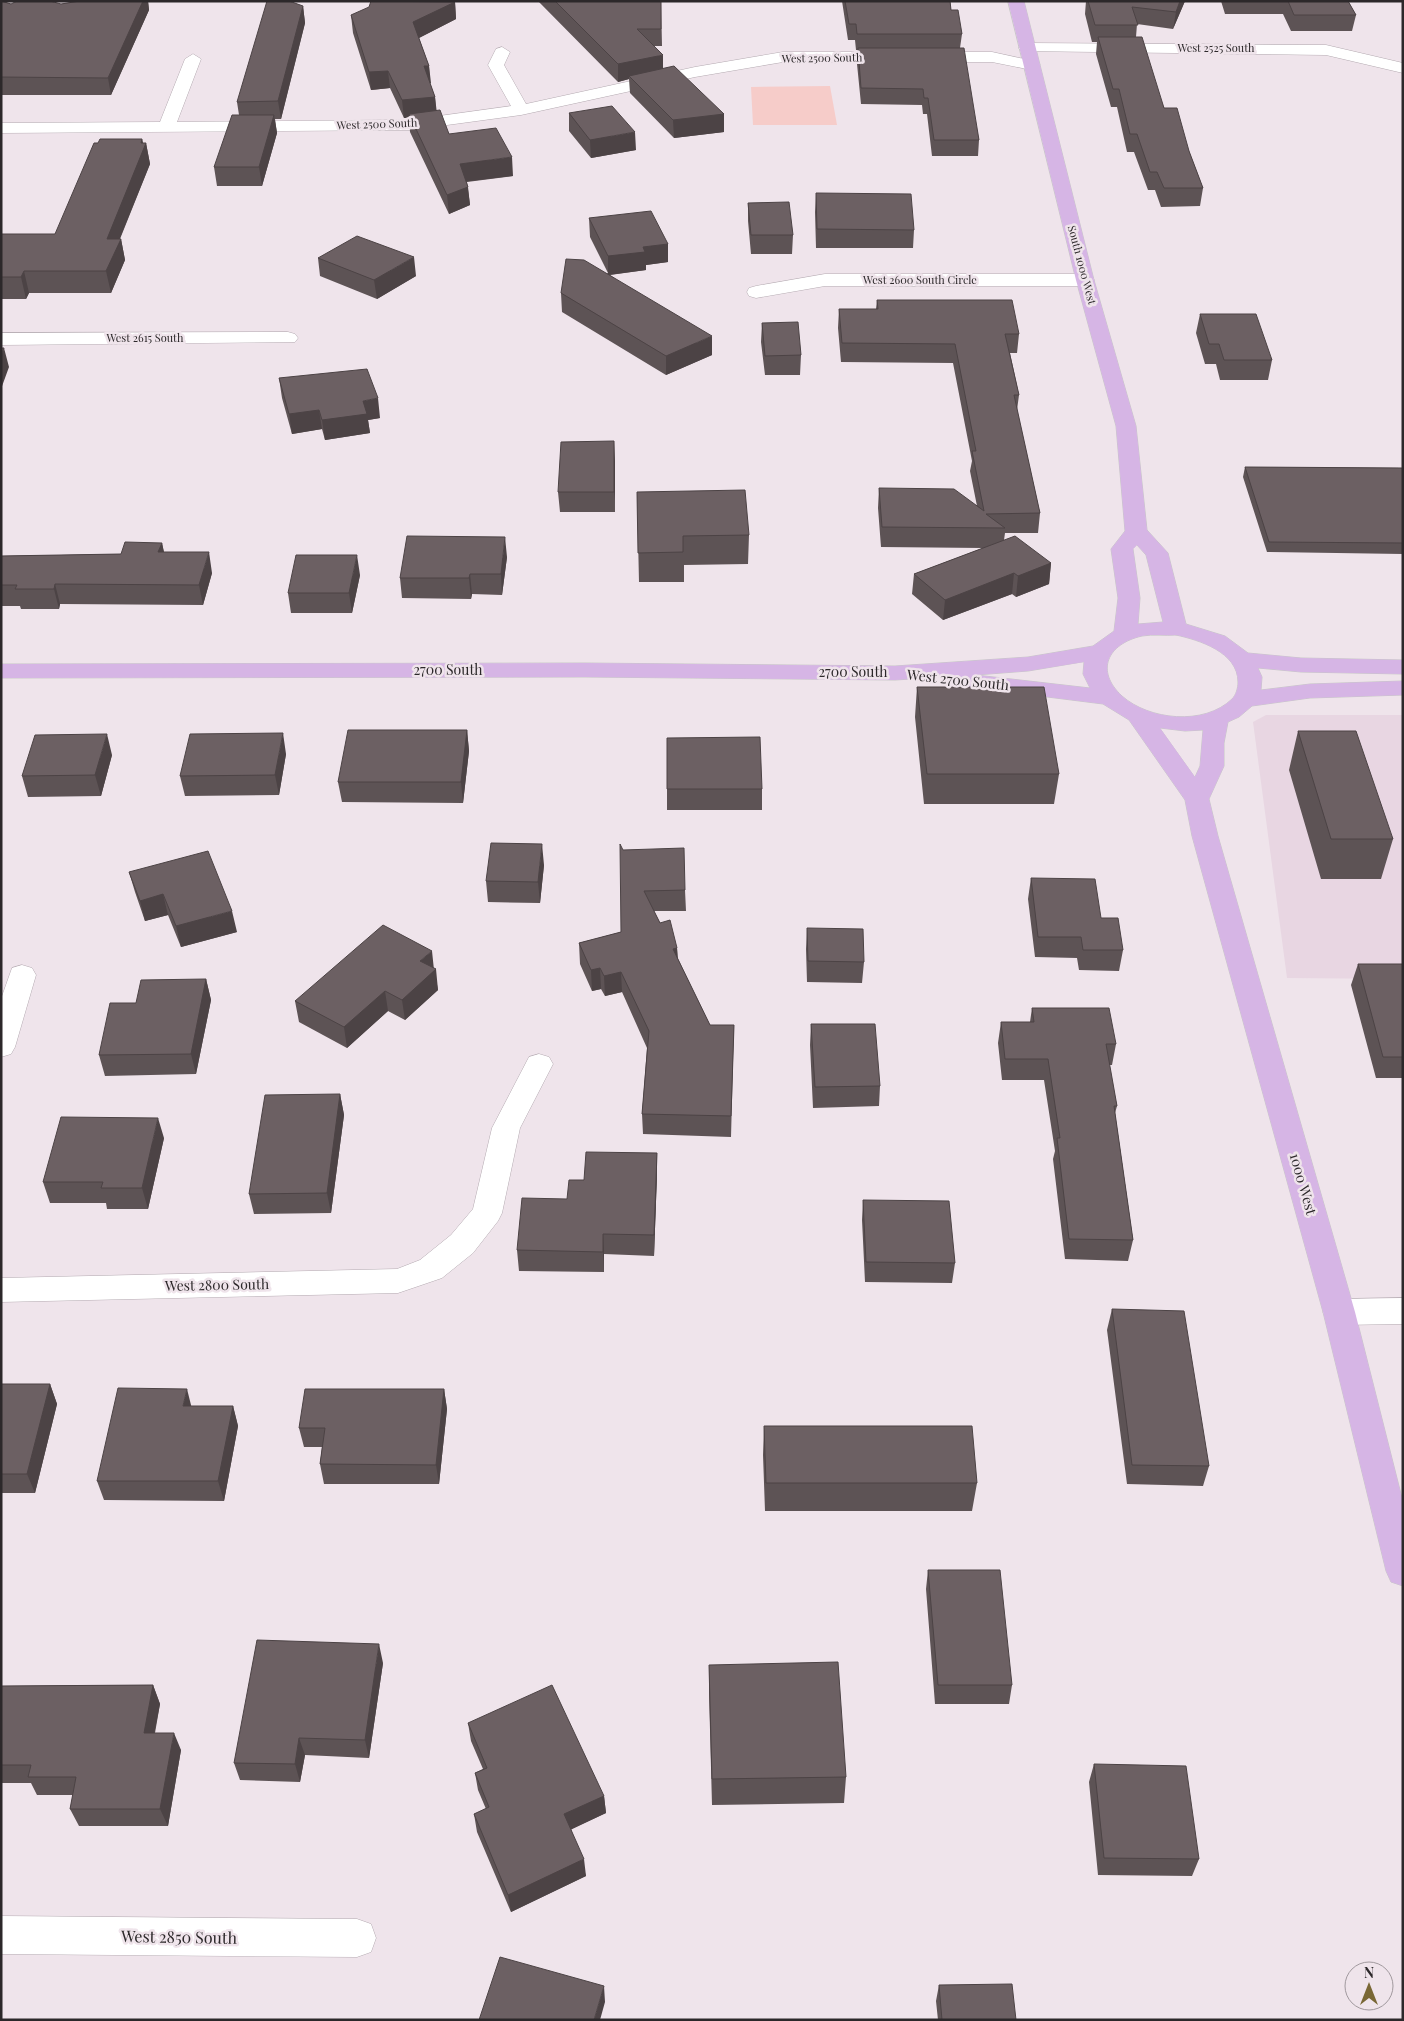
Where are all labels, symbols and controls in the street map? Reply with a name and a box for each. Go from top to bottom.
street label: West 2525 South [1176,40,1255,55]
street label: West 2500 South [781,49,863,66]
street label: West 2500 South [335,115,418,132]
street label: South 1000 West [1065,224,1100,306]
street label: West 2600 South Circle [862,272,977,287]
street label: West 2615 South [106,330,184,345]
street label: 2700 South [413,660,483,679]
street label: 2700 South [818,662,888,681]
street label: West 2700 South [905,665,1011,694]
street label: 1000 West [1286,1151,1322,1218]
street label: West 2800 South [164,1274,270,1295]
street label: West 2850 South [120,1925,238,1948]
north arrow [1344,1961,1394,2011]
text: N [1364,1963,1374,1982]

